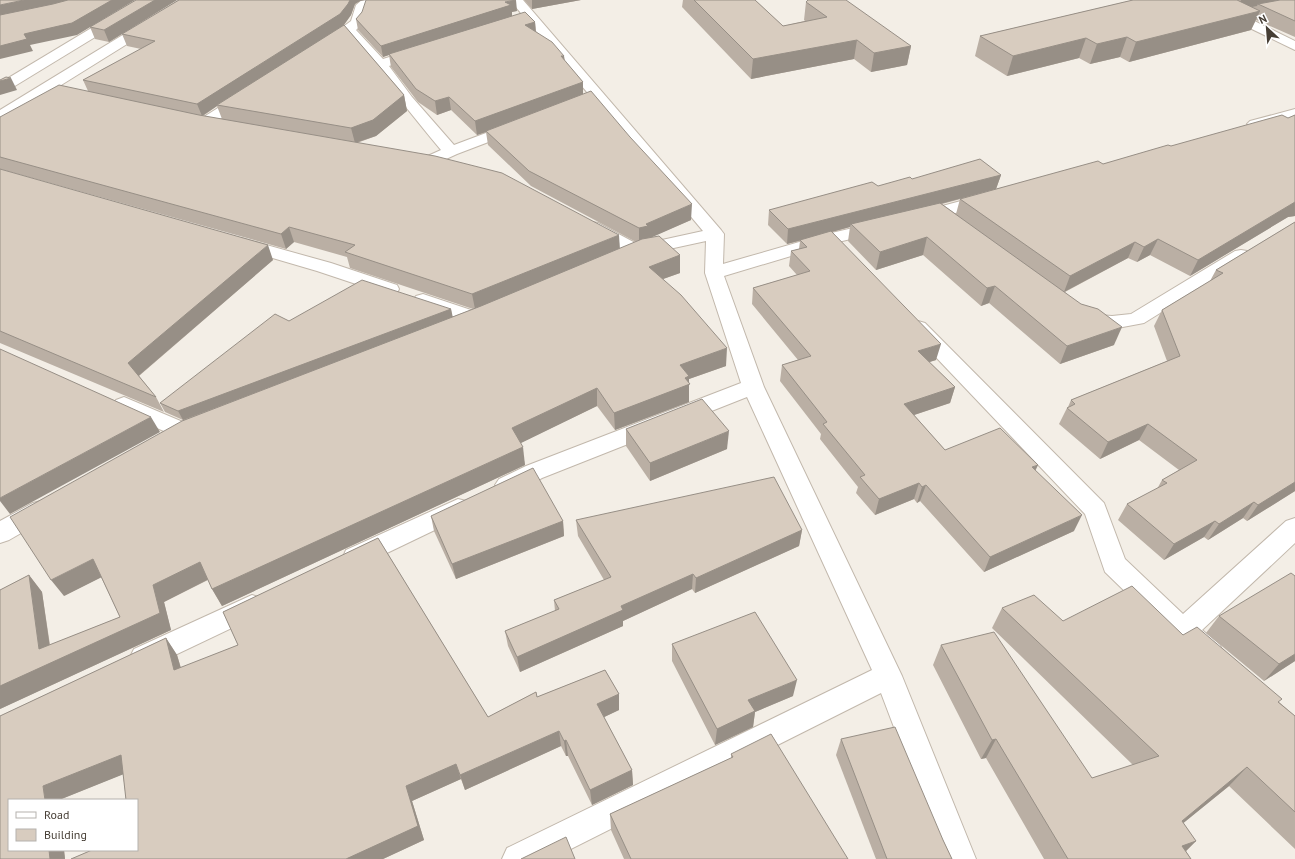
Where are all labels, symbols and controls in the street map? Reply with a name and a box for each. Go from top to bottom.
north arrow [1247,8,1287,48]
text: N [1256,11,1269,27]
legend [8,799,138,851]
text: Road [44,807,69,822]
text: Building [44,827,87,842]

